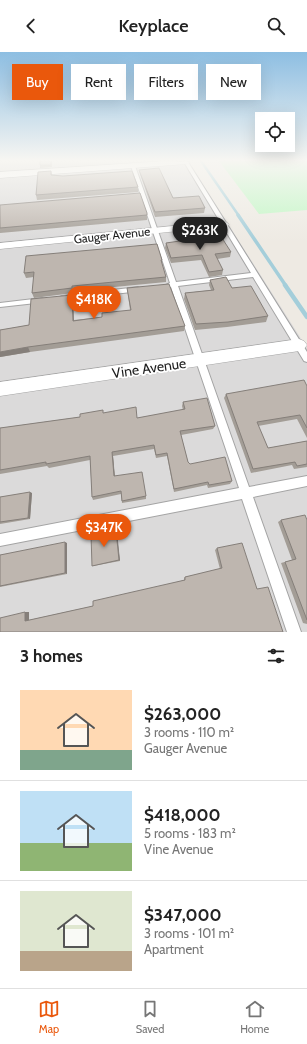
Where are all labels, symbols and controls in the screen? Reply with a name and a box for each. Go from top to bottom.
icon: back [20,15,42,37]
text: Keyplace [119,15,188,37]
icon: search [265,15,287,37]
chip: Buy [12,64,63,100]
chip: Rent [71,64,126,100]
chip: Filters [134,64,198,100]
chip: New [206,64,261,100]
map controls [255,112,295,152]
button: locate [255,112,295,152]
pin: $263K [172,217,228,251]
text: $263K [182,222,218,238]
street label: Gauger Avenue [73,224,151,246]
pin: $418K [66,286,122,320]
text: $418K [76,291,112,307]
street label: Vine Avenue [111,354,187,382]
pin: $347K [76,514,132,548]
text: $347K [85,519,123,535]
icon: filters [265,645,287,667]
text: 3 homes [20,646,83,666]
text: $263,000 [144,704,221,724]
icon: home [52,706,100,754]
text: 3 rooms · 110 m² [144,724,234,740]
text: Gauger Avenue [144,740,227,756]
text: $418,000 [144,805,221,825]
icon: home [52,807,100,855]
text: 5 rooms · 183 m² [144,825,236,841]
text: Vine Avenue [144,841,213,857]
text: $347,000 [144,905,221,925]
icon: home [52,907,100,955]
text: 3 rooms · 101 m² [144,925,234,941]
text: Apartment [144,941,204,957]
tab: Map [38,998,60,1036]
tab: Saved [136,998,164,1036]
tab: Home [240,998,269,1036]

